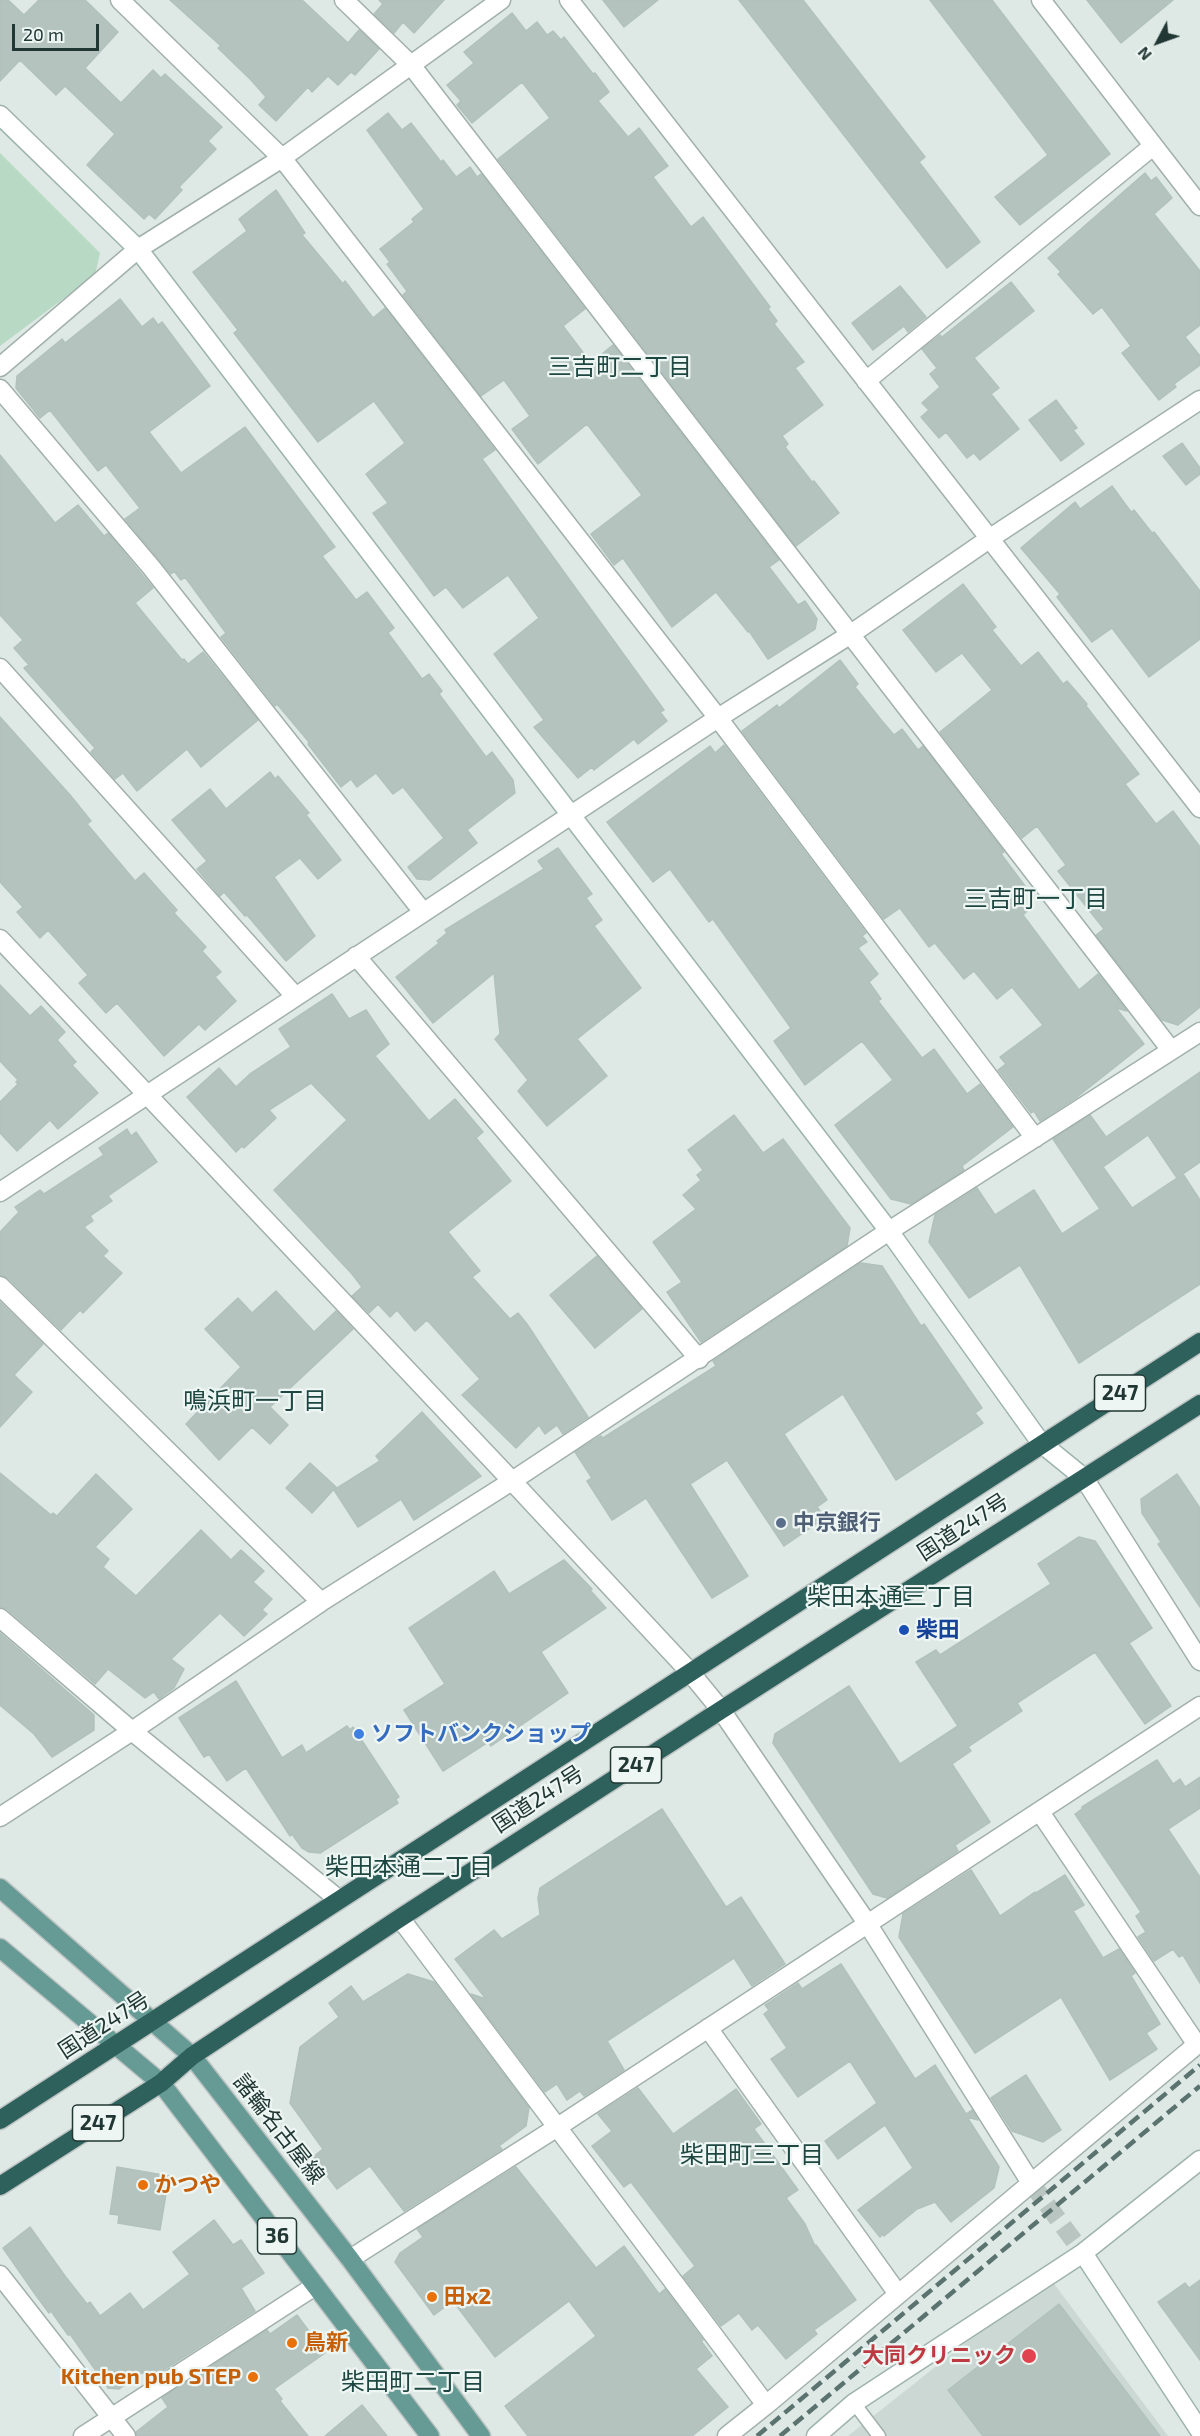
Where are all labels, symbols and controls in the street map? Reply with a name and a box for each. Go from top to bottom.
scale bar [15,12,102,50]
north arrow [1128,12,1188,72]
text: 20 m [23,23,64,45]
text: N [1133,44,1155,65]
district label: 三吉町二丁目 [548,353,692,381]
district label: 三吉町一丁目 [964,885,1108,913]
road number: 247 [1094,1375,1146,1411]
district label: 鳴浜町一丁目 [183,1387,327,1415]
street label: 国道247号 [913,1488,1013,1566]
place label: 中京銀行 [793,1510,881,1536]
marker: 中京銀行 [774,1516,788,1530]
district label: 柴田本通三丁目 [807,1583,975,1611]
place label: 柴田 [916,1617,960,1643]
marker: 柴田 [897,1623,911,1637]
place label: ソフトバンクショップ [371,1721,591,1747]
marker: ソフトバンクショップ [352,1727,366,1741]
road number: 247 [610,1747,662,1783]
street label: 国道247号 [488,1760,588,1838]
district label: 柴田本通二丁目 [325,1853,493,1881]
street label: 国道247号 [54,1986,154,2064]
street label: 諸輪名古屋線 [228,2069,330,2189]
road number: 247 [72,2105,124,2141]
district label: 柴田町三丁目 [680,2141,824,2169]
place label: かつや [155,2172,221,2198]
marker: かつや [136,2178,150,2192]
road number: 36 [258,2218,296,2254]
place label: 田x2 [444,2284,491,2310]
marker: 田x2 [425,2290,439,2304]
place label: 鳥新 [304,2330,348,2356]
marker: 鳥新 [285,2336,299,2350]
place label: 大同クリニック [862,2343,1016,2369]
marker: 大同クリニック [1020,2347,1038,2365]
place label: Kitchen pub STEP [61,2364,241,2390]
district label: 柴田町二丁目 [341,2368,485,2396]
marker: Kitchen pub STEP [246,2370,260,2384]

